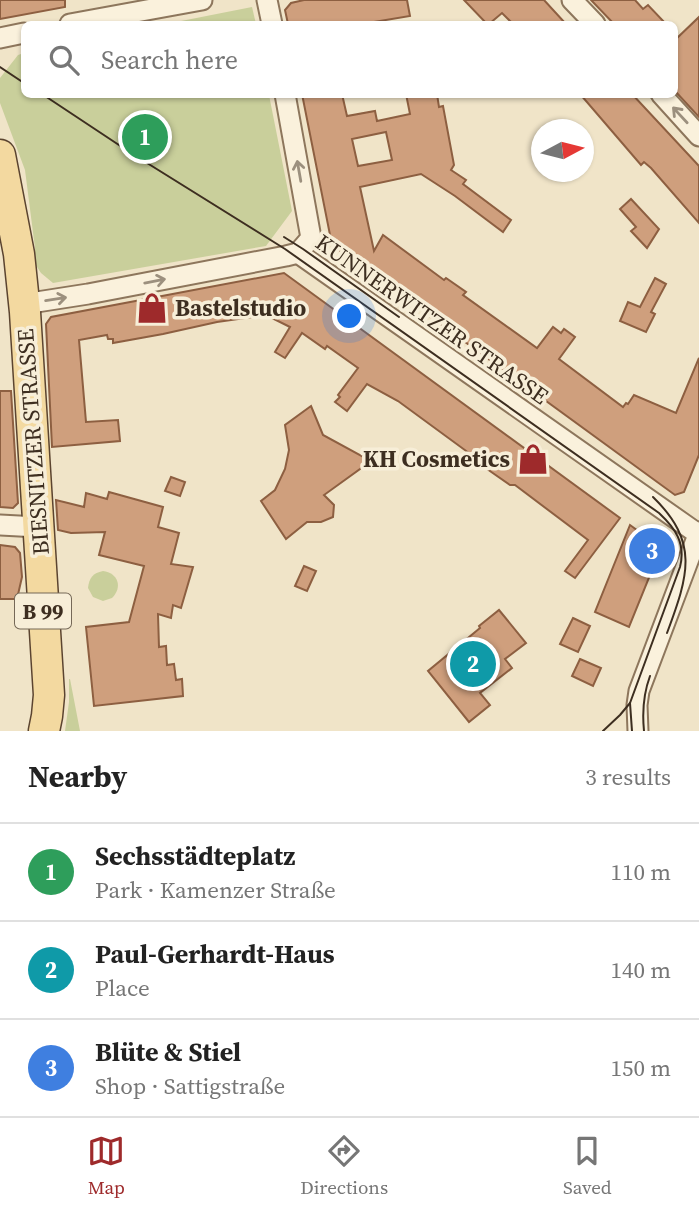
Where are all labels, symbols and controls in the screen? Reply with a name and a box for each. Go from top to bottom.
search box [21,21,678,98]
icon: search [45,41,83,79]
text: Search here [101,42,238,78]
one-way arrow [671,107,688,124]
pin: 1 [122,111,168,163]
north arrow [531,119,594,182]
one-way arrow [292,160,305,183]
street label: KUNNERWITZER STRASSE [309,226,555,412]
one-way arrow [143,274,166,288]
shop icon: Bastelstudio [135,291,169,325]
one-way arrow [44,292,67,305]
place label: Bastelstudio [175,292,306,324]
your location [332,299,366,333]
street label: BIESNITZER STRASSE [9,328,57,556]
shop icon: KH Cosmetics [516,442,550,476]
place label: KH Cosmetics [363,443,510,475]
pin: 3 [629,525,675,577]
road number: B 99 [15,594,71,628]
pin: 2 [450,638,496,690]
text: Nearby [28,756,127,797]
text: 3 results [585,761,671,793]
text: Sechsstädteplatz [95,838,295,874]
text: 1 [45,856,57,888]
text: 110 m [610,856,671,888]
text: Park · Kamenzer Straße [95,874,336,906]
text: Paul-Gerhardt-Haus [95,936,335,972]
text: 2 [45,954,57,986]
text: 140 m [610,954,671,986]
text: Place [95,972,150,1004]
text: Blüte & Stiel [95,1034,241,1070]
text: 3 [45,1052,57,1084]
text: 150 m [610,1052,671,1084]
text: Shop · Sattigstraße [95,1070,285,1102]
tab: Map [87,1132,125,1200]
tab: Directions [300,1132,388,1200]
tab: Saved [563,1132,612,1200]

